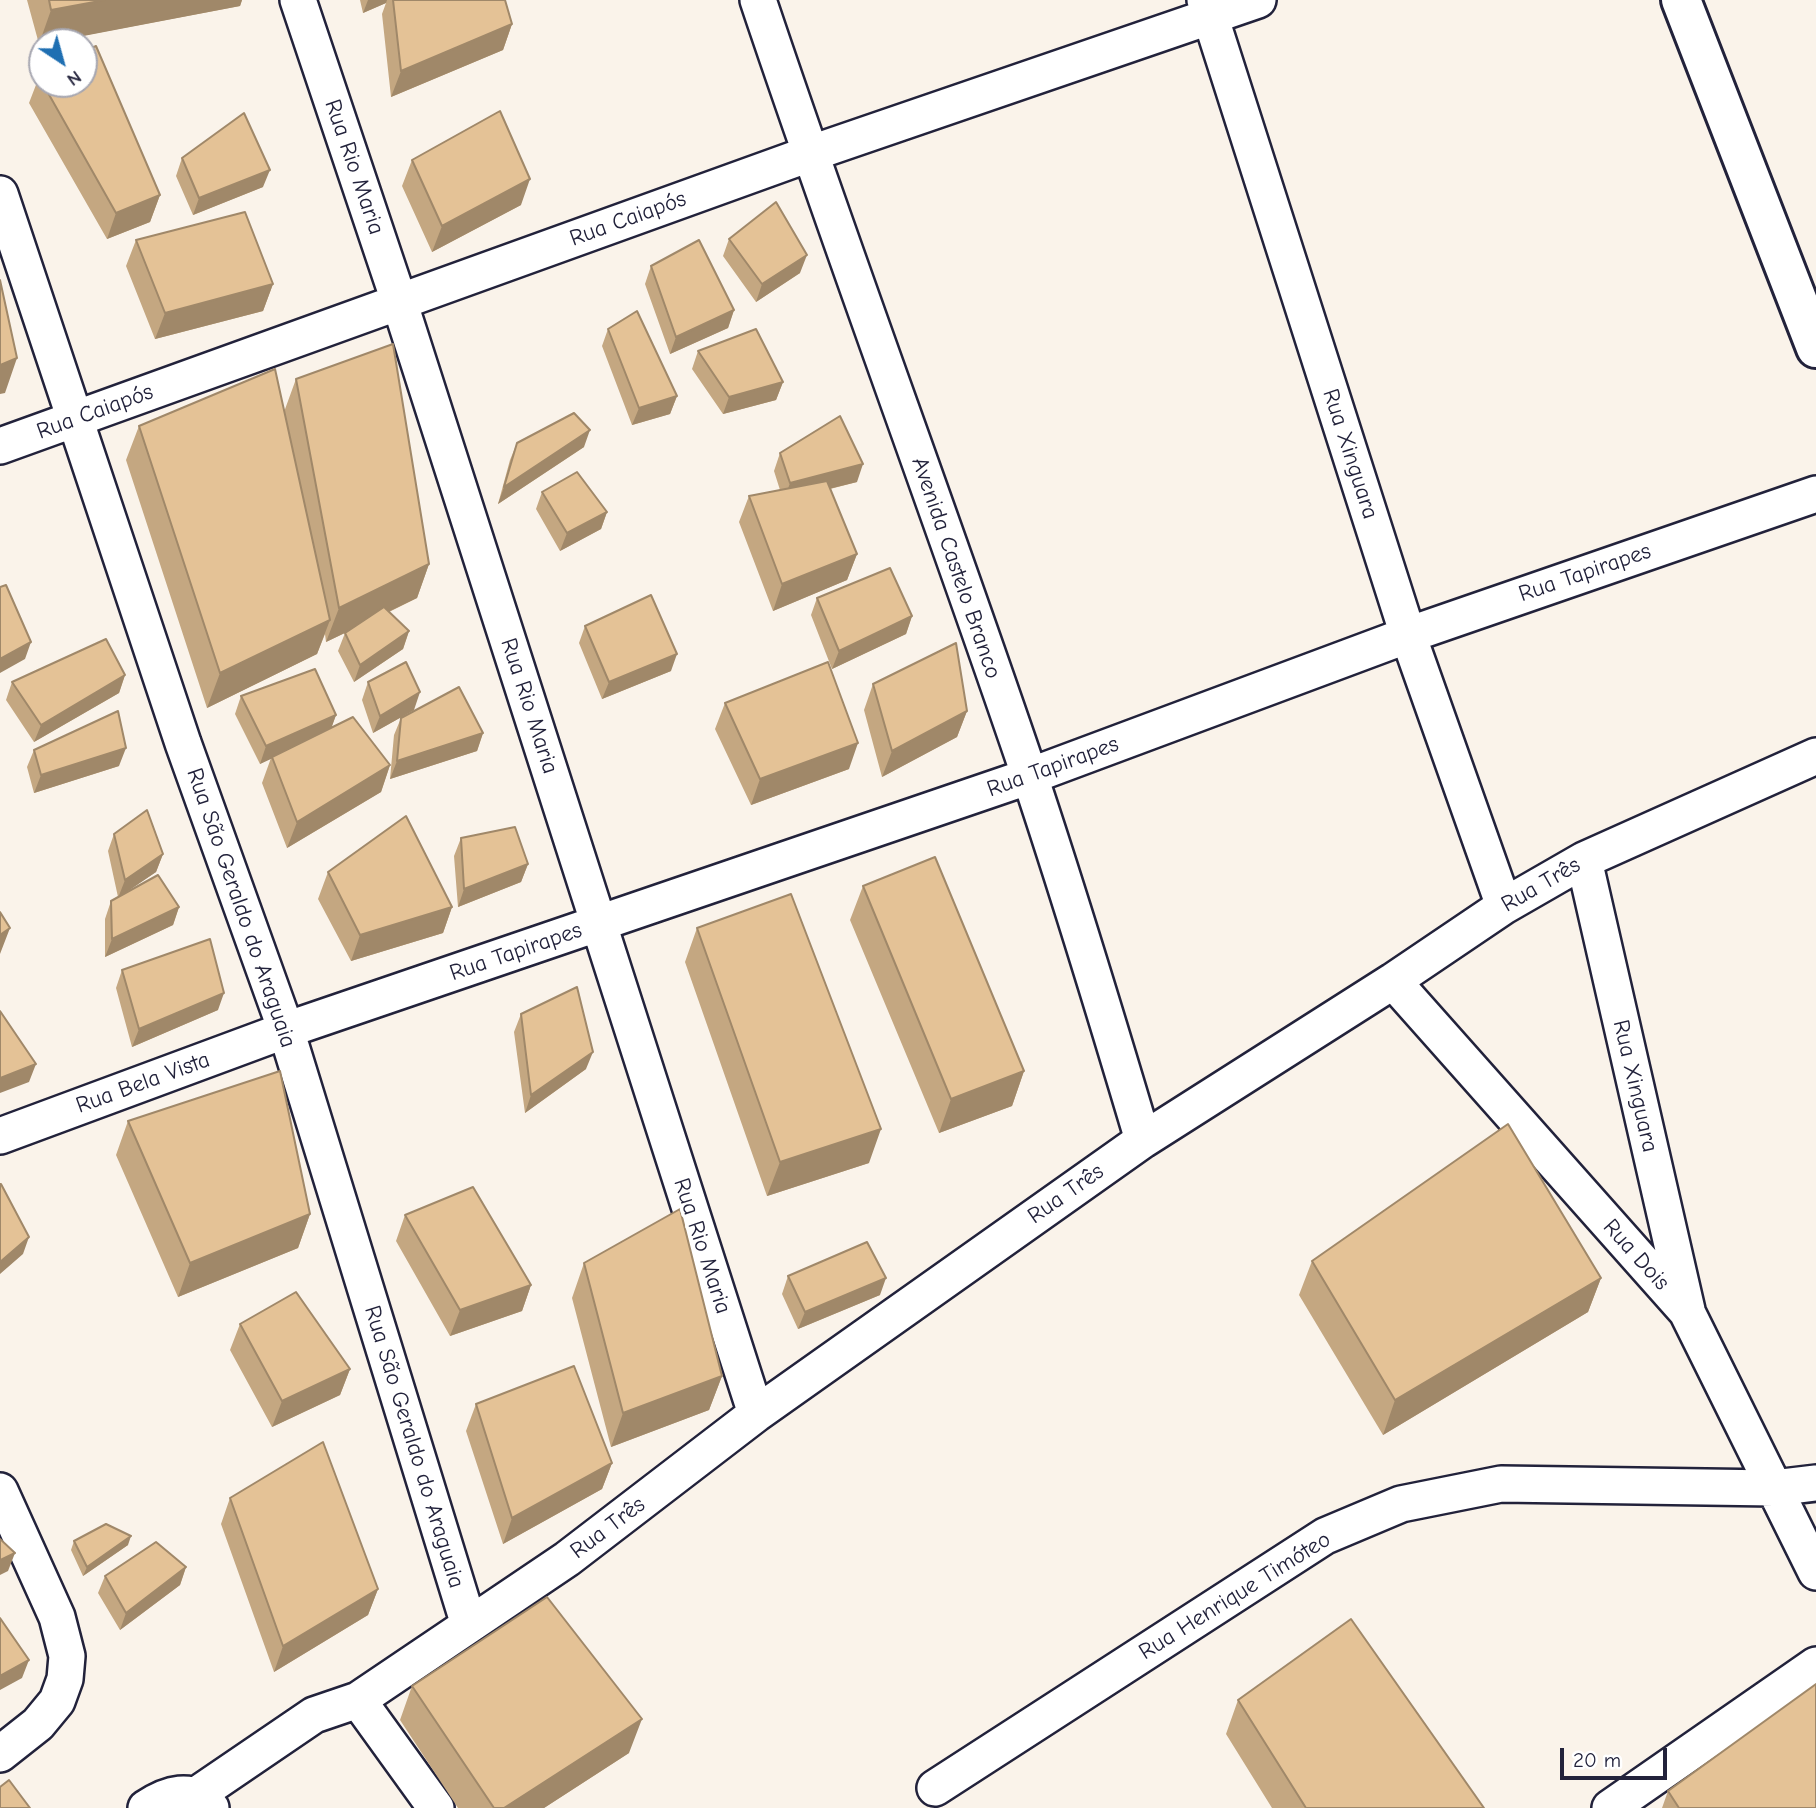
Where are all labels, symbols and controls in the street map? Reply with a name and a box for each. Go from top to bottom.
north arrow [28,28,98,98]
text: N [63,66,86,91]
street label: Rua Rio Maria [318,96,390,238]
street label: Rua Caiapós [566,185,690,253]
street label: Rua Caiapós [33,378,157,446]
street label: Rua Xinguara [1316,386,1384,522]
street label: Avenida Castelo Branco [905,454,1007,682]
street label: Rua Tapirapes [1515,537,1655,609]
street label: Rua Rio Maria [494,635,564,777]
street label: Rua Tapirapes [983,730,1123,804]
street label: Rua São Geraldo do Araguaia [180,765,302,1051]
street label: Rua Três [1497,851,1585,919]
street label: Rua Tapirapes [446,916,586,988]
street label: Rua Xinguara [1606,1017,1664,1155]
street label: Rua Bela Vista [72,1046,214,1120]
street label: Rua Três [1023,1158,1109,1230]
street label: Rua Rio Maria [667,1175,737,1317]
street label: Rua Dois [1597,1214,1675,1296]
street label: Rua São Geraldo do Araguaia [358,1302,470,1592]
street label: Rua Três [565,1491,651,1565]
street label: Rua Henrique Timóteo [1134,1526,1336,1666]
scale bar [1564,1734,1671,1778]
text: 20 m [1573,1748,1621,1772]

